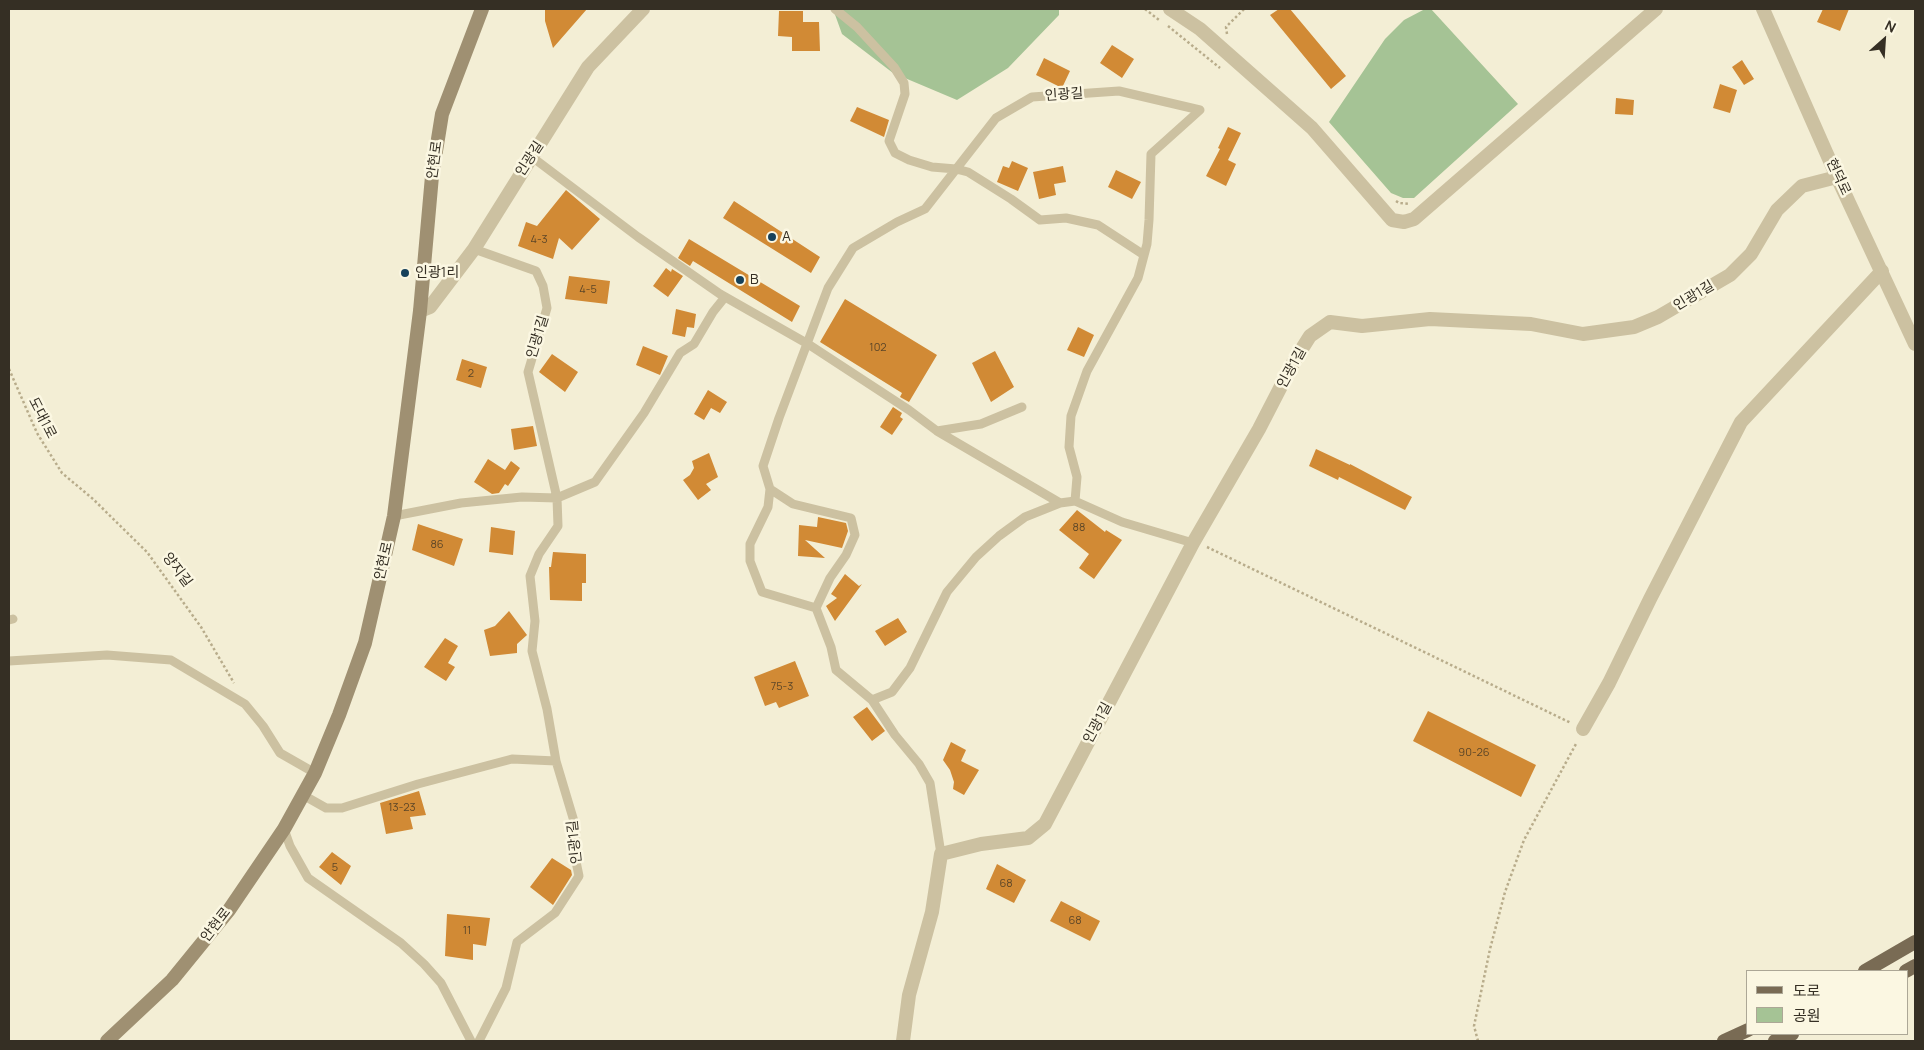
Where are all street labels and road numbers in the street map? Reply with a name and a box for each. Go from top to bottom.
street label: 인광길 [1044,85,1084,105]
street label: 인광길 [512,138,548,180]
street label: 안현로 [424,140,446,180]
street label: 현덕로 [1822,156,1854,198]
street label: 인광1길 [1671,277,1717,315]
street label: 인광1길 [524,313,552,361]
street label: 인광1길 [1274,345,1310,391]
street label: 도대1로 [25,395,59,441]
street label: 안현로 [371,540,397,582]
street label: 양지길 [159,550,195,590]
street label: 인광1길 [1080,700,1116,746]
street label: 인광1길 [564,819,586,865]
street label: 안현로 [197,905,235,945]

